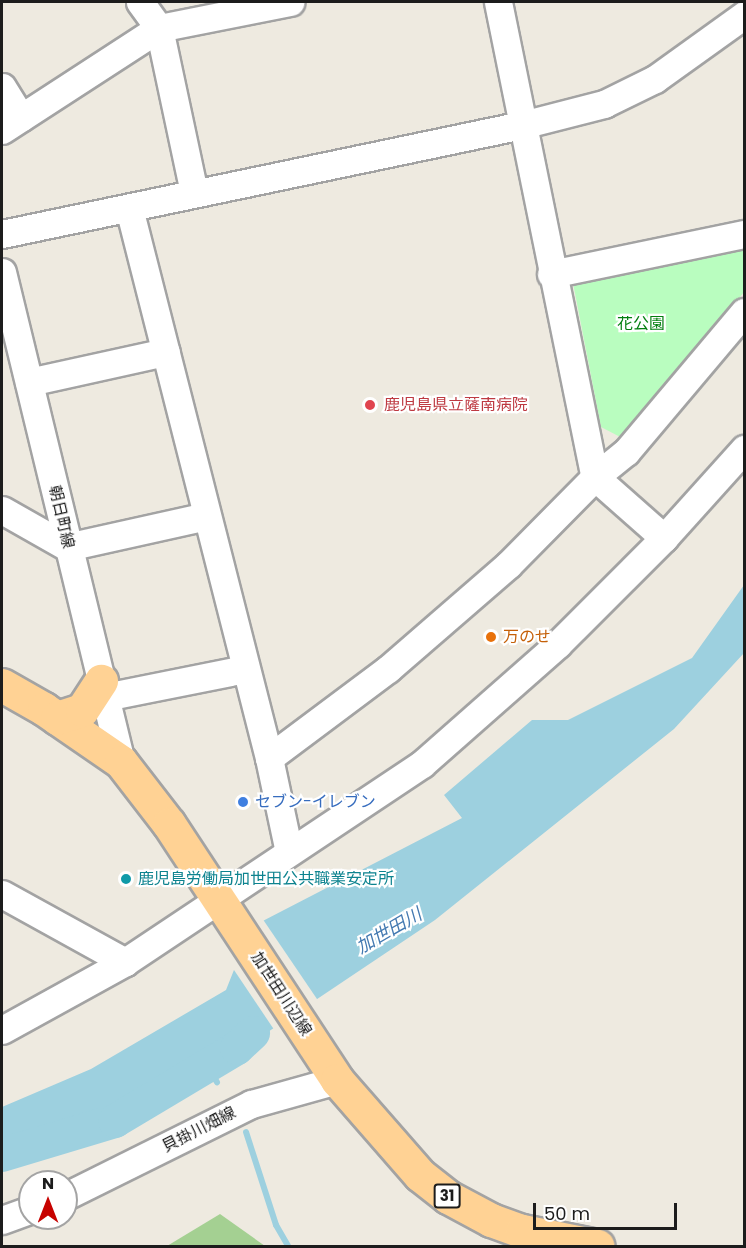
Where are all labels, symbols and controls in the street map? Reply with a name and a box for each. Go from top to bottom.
park label: 花公園 [617,314,665,334]
place label: 鹿児島県立薩南病院 [384,395,528,415]
marker: 鹿児島県立薩南病院 [361,396,379,414]
street label: 朝日町線 [44,484,78,550]
place label: 万のせ [503,627,551,647]
marker: 万のせ [484,630,498,644]
place label: セブン-イレブン [255,792,376,812]
marker: セブン-イレブン [236,795,250,809]
place label: 鹿児島労働局加世田公共職業安定所 [138,869,394,889]
marker: 鹿児島労働局加世田公共職業安定所 [119,872,133,886]
water label: 加世田川 [352,904,426,958]
street label: 加世田川辺線 [247,949,315,1039]
street label: 貝掛川畑線 [159,1103,239,1157]
north arrow [18,1170,78,1230]
text: N [42,1172,54,1195]
road number: 31 [434,1184,460,1208]
scale bar [536,1191,680,1229]
text: 50 m [544,1201,590,1226]

